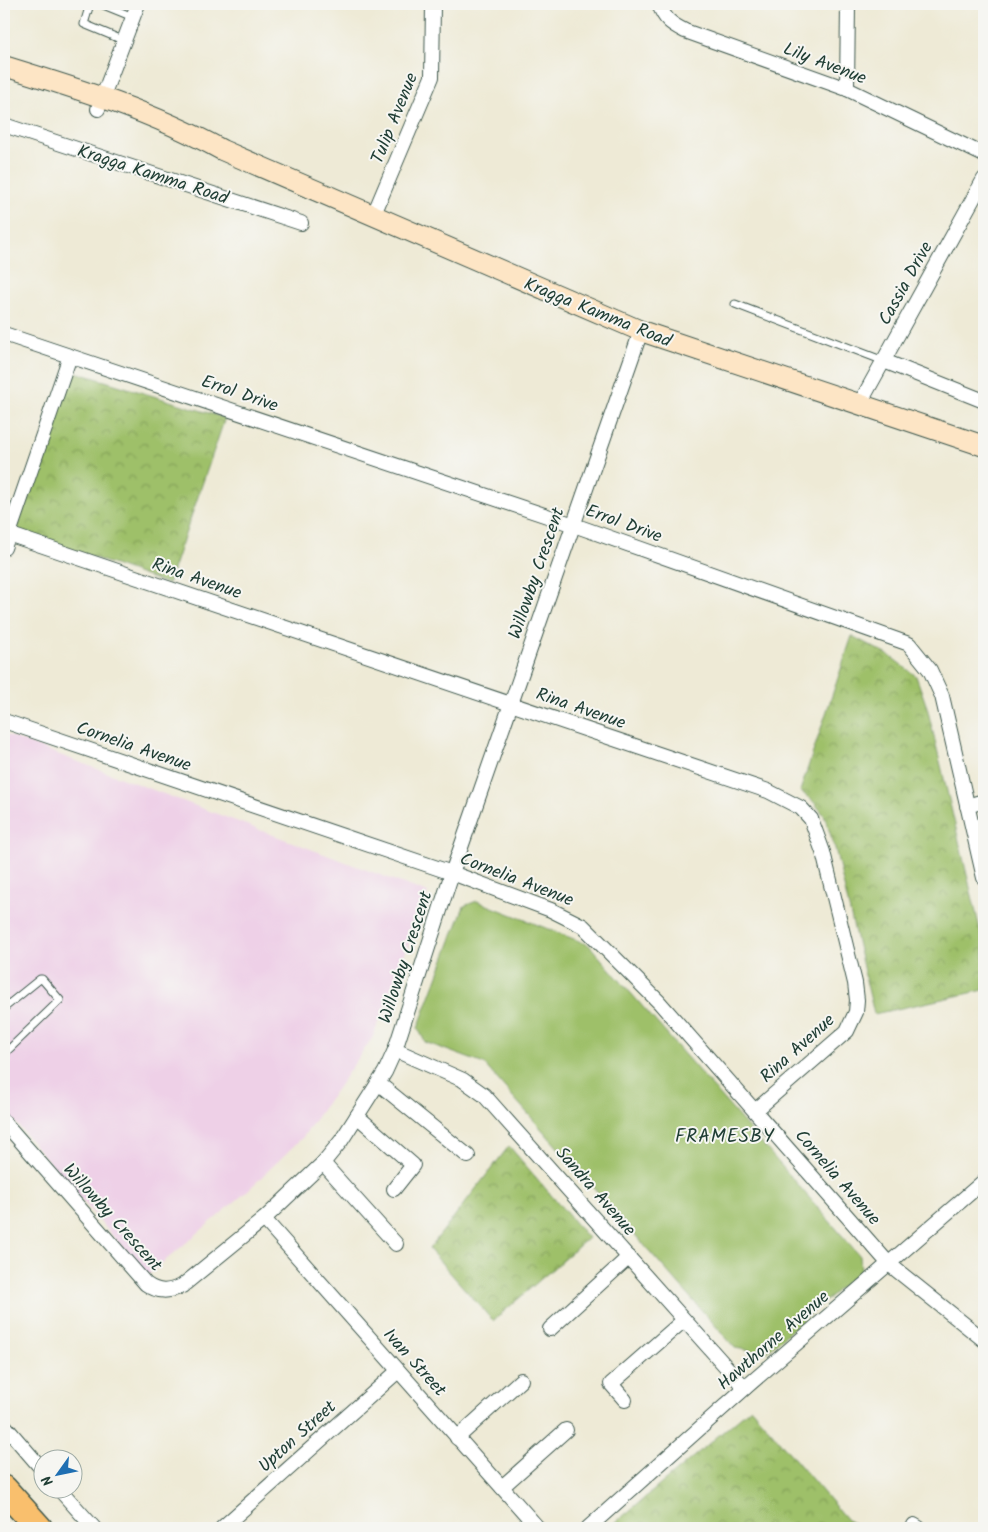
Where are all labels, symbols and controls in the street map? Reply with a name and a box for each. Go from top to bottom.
street label: Lily Avenue [779,35,870,94]
street label: Tulip Avenue [364,69,427,168]
street label: Kragga Kamma Road [73,137,233,214]
street label: Cassia Drive [871,236,941,331]
street label: Kragga Kamma Road [519,270,677,357]
street label: Errol Drive [197,368,282,421]
street label: Errol Drive [581,497,666,552]
street label: Willowby Crescent [501,503,574,643]
street label: Rina Avenue [148,551,245,608]
street label: Rina Avenue [532,681,629,738]
street label: Cornelia Avenue [72,714,195,781]
street label: Cornelia Avenue [455,845,578,915]
street label: Willowby Crescent [371,887,442,1027]
street label: Rina Avenue [754,1007,842,1091]
district label: FRAMESBY [675,1122,775,1152]
street label: Cornelia Avenue [787,1123,887,1233]
street label: Sandra Avenue [547,1141,642,1243]
street label: Willowby Crescent [55,1157,169,1280]
street label: Hawthorne Avenue [711,1284,837,1398]
street label: Ivan Street [375,1322,453,1405]
street label: Upton Street [252,1393,344,1480]
north arrow [32,1450,82,1500]
text: N [36,1471,60,1490]

